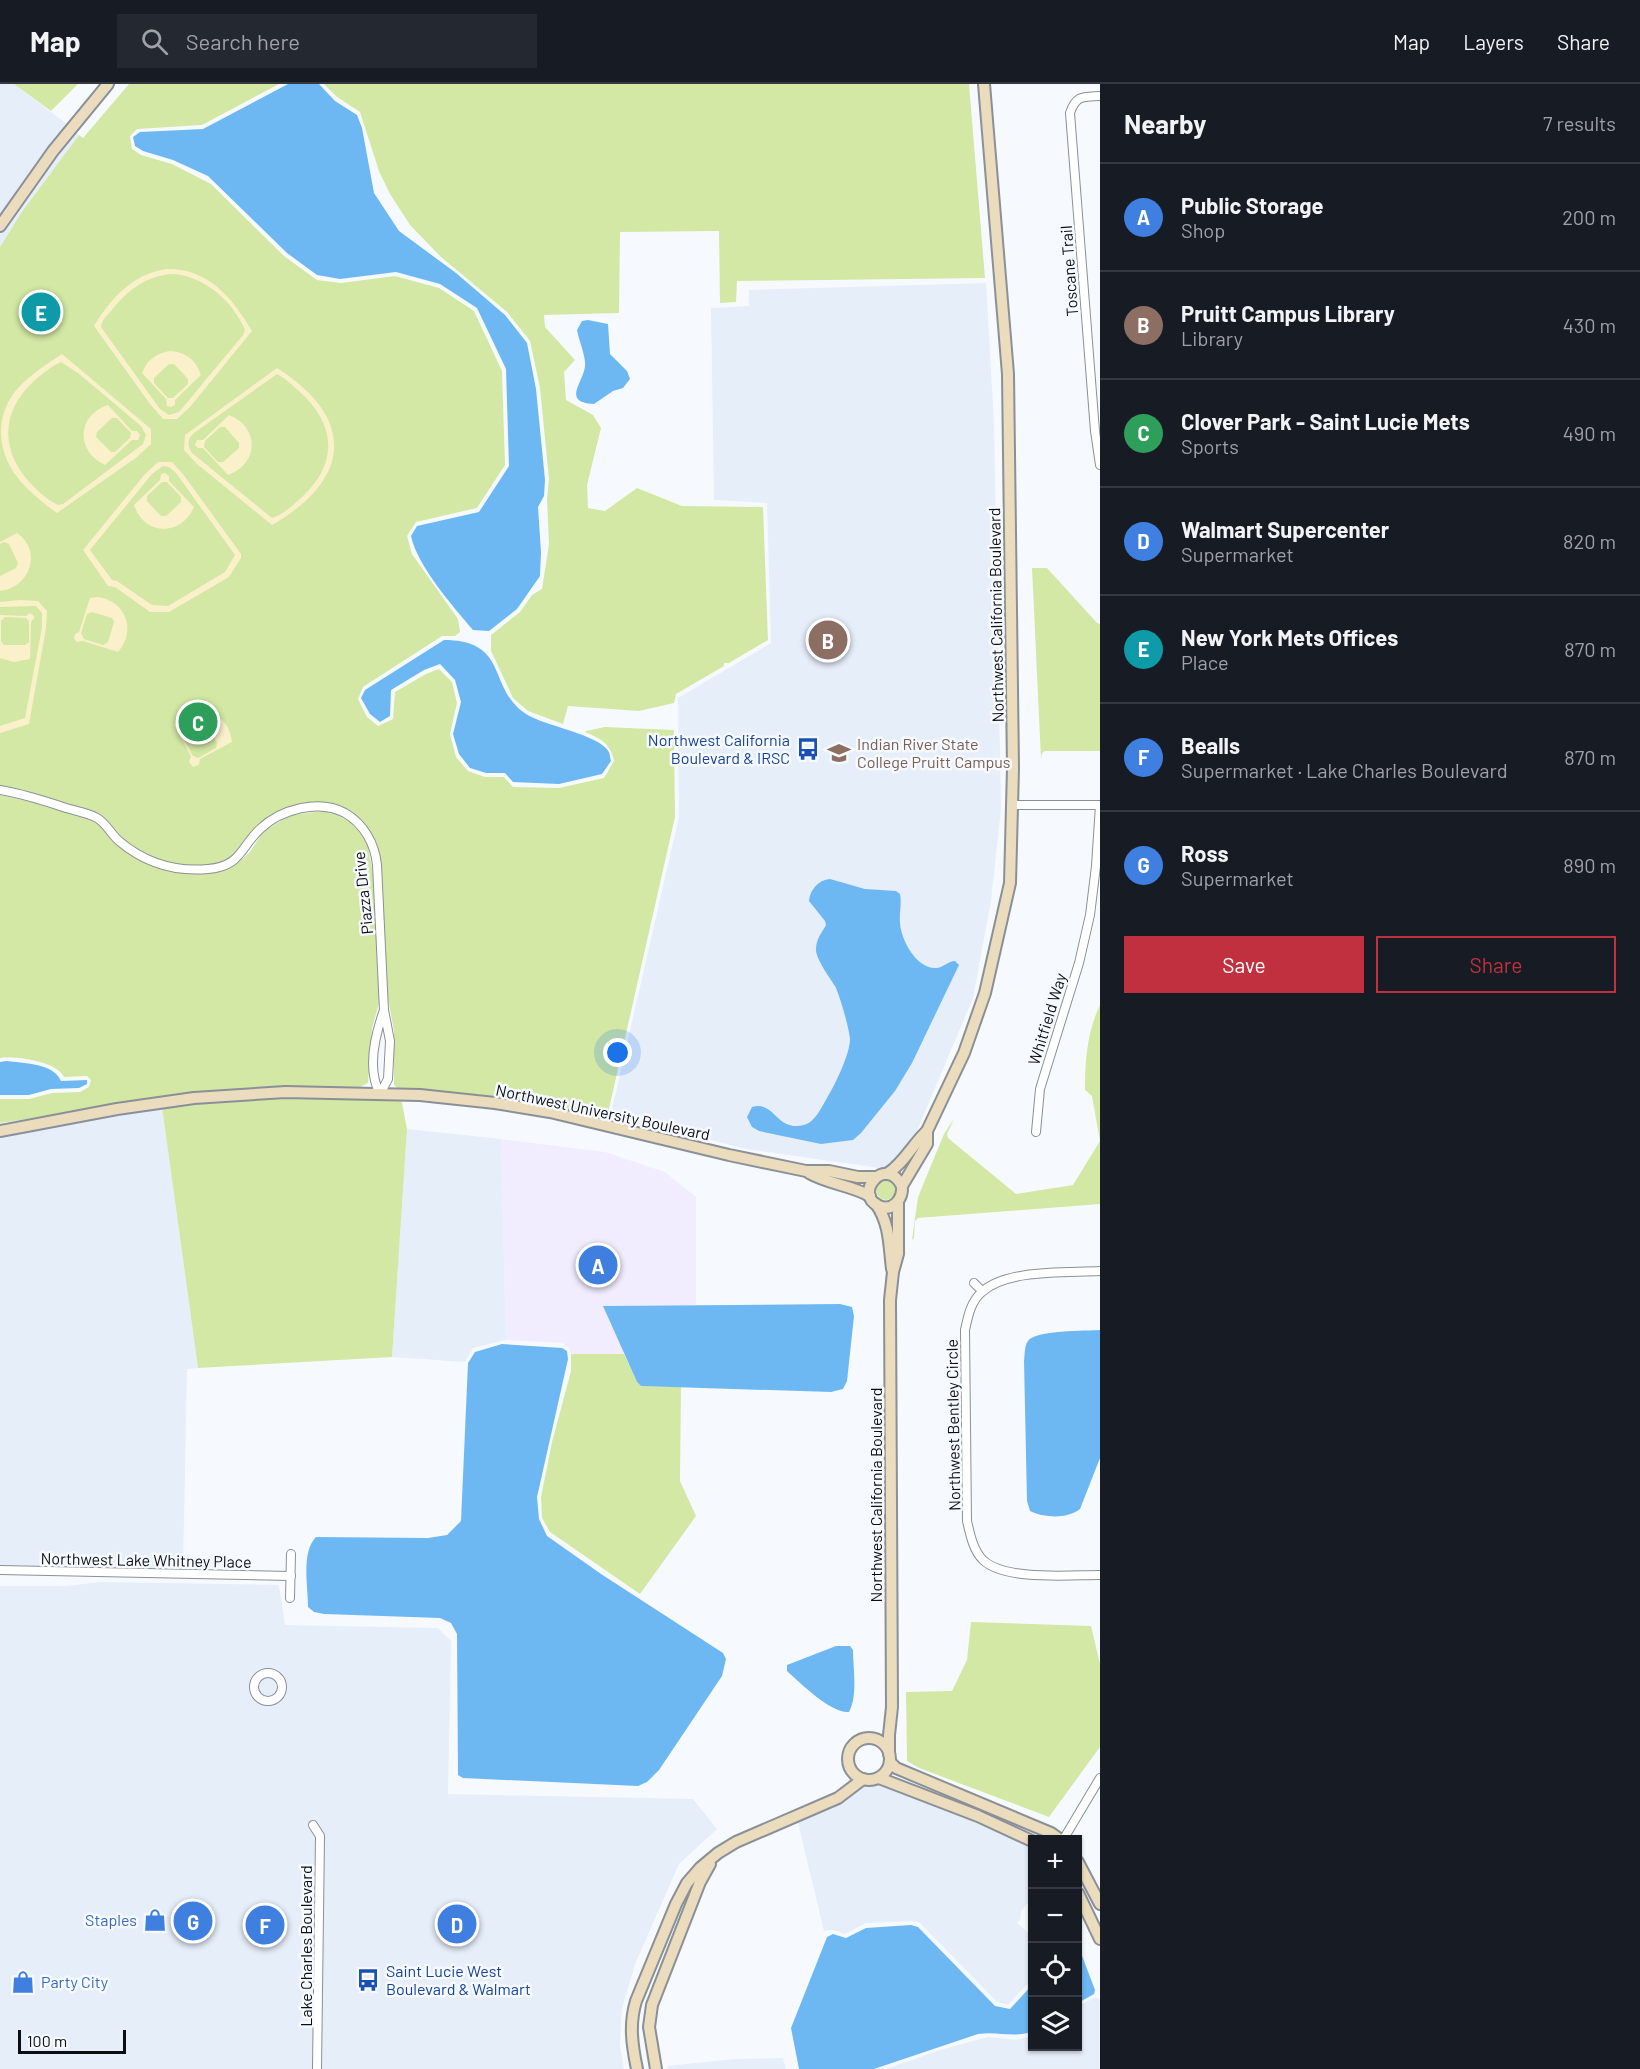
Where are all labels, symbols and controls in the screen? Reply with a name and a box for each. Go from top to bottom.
search box [117,14,537,68]
text: Map [30,24,81,58]
icon: search [138,25,171,58]
text: Search here [186,28,300,54]
text: Map [1393,29,1430,54]
text: Layers [1463,29,1524,54]
text: Share [1557,29,1610,54]
text: Nearby [1124,108,1206,139]
text: 7 results [1543,111,1616,135]
text: Public Storage [1181,192,1323,218]
text: A [1137,205,1150,229]
text: 200 m [1562,205,1616,229]
text: Shop [1181,218,1225,242]
street label: Toscane Trail [1056,225,1081,317]
pin: E [22,290,60,334]
text: Pruitt Campus Library [1181,300,1395,326]
text: B [1137,313,1150,337]
text: 430 m [1563,313,1616,337]
text: Library [1181,326,1243,350]
text: Clover Park - Saint Lucie Mets [1181,408,1470,434]
text: C [1137,421,1150,445]
text: 490 m [1563,421,1616,445]
text: Sports [1181,434,1239,458]
street label: Northwest California Boulevard [984,507,1007,723]
text: Walmart Supercenter [1181,516,1389,542]
text: D [1137,529,1150,553]
text: 820 m [1563,529,1616,553]
text: Supermarket [1181,542,1294,566]
pin: B [808,618,848,662]
text: New York Mets Offices [1181,624,1398,650]
text: E [1138,637,1149,661]
text: 870 m [1564,637,1616,661]
text: Place [1181,650,1229,674]
pin: C [178,700,218,744]
place label: Northwest California Boulevard & IRSC [648,730,790,767]
text: Bealls [1181,732,1240,758]
place label: Indian River State College Pruitt Campus [857,734,1011,771]
bus stop icon: Northwest California Boulevard & IRSC [795,736,821,762]
school or university icon: Indian River State College Pruitt Campus [826,740,852,766]
text: F [1138,745,1149,769]
text: 870 m [1564,745,1616,769]
text: Supermarket · Lake Charles Boulevard [1181,758,1508,782]
text: Ross [1181,840,1229,866]
street label: Piazza Drive [349,851,376,935]
text: G [1137,853,1150,877]
text: 890 m [1563,853,1616,877]
text: Supermarket [1181,866,1294,890]
button: Save [1124,936,1364,993]
button: Share [1376,936,1616,993]
street label: Whitfield Way [1024,970,1070,1067]
your location [603,1038,632,1067]
street label: Northwest University Boulevard [494,1080,712,1144]
pin: A [578,1242,618,1288]
street label: Northwest Bentley Circle [942,1339,963,1511]
street label: Northwest California Boulevard [866,1388,885,1602]
street label: Northwest Lake Whitney Place [40,1548,252,1571]
map controls [1028,1835,1082,2051]
button: + [1028,1835,1082,1889]
street label: Lake Charles Boulevard [296,1865,315,2027]
button: − [1028,1889,1082,1943]
pin: G [174,1898,212,1944]
pin: F [246,1902,284,1948]
pin: D [438,1902,476,1946]
shop icon: Staples [142,1907,168,1933]
place label: Staples [85,1910,137,1929]
button: locate [1028,1943,1082,1997]
place label: Saint Lucie West Boulevard & Walmart [386,1961,531,1998]
bus stop icon: Saint Lucie West Boulevard & Walmart [355,1967,381,1993]
shop icon: Party City [10,1969,36,1995]
place label: Party City [41,1972,109,1991]
button: layers [1028,1997,1082,2051]
scale bar [18,2027,126,2054]
text: 100 m [27,2031,67,2050]

